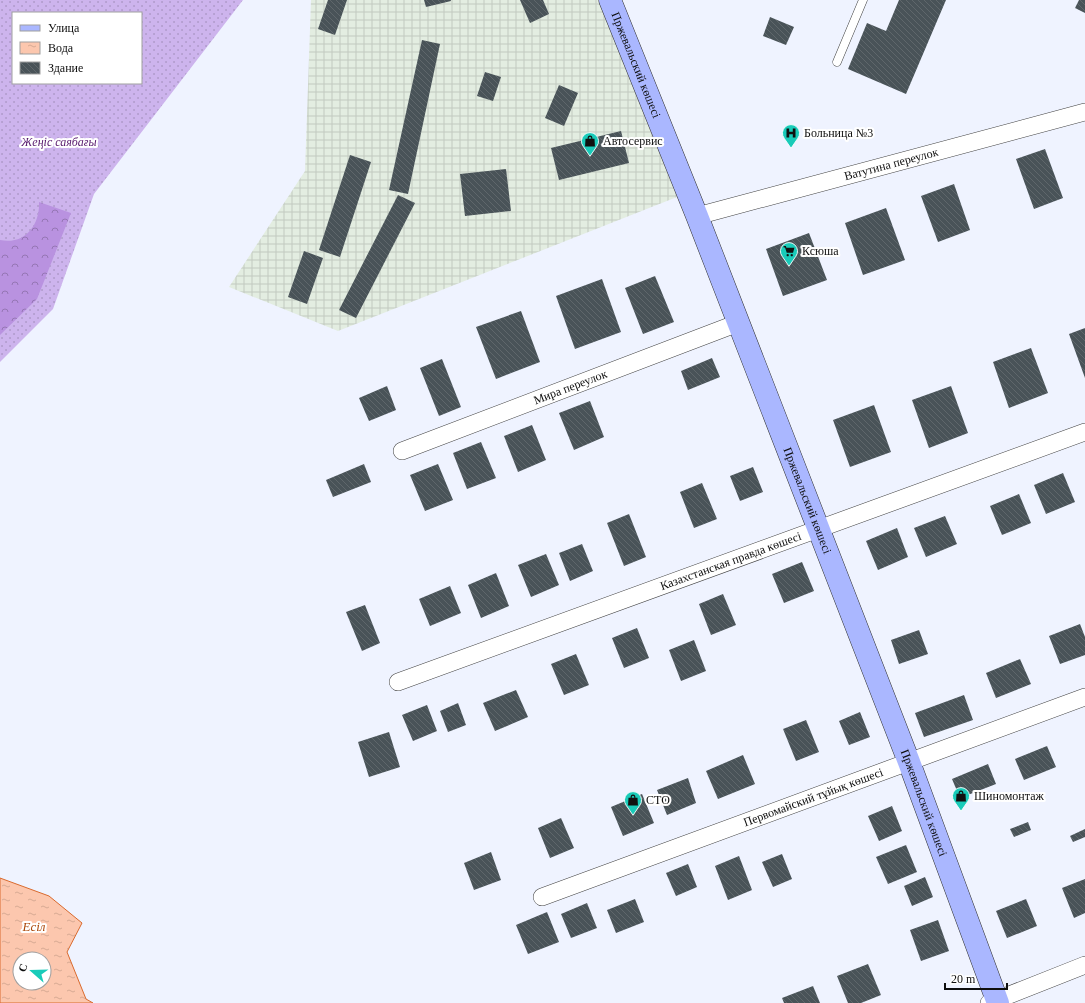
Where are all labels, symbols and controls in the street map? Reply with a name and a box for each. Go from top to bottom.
street label: Пржевальский көшесі [609,10,664,121]
legend [12,12,142,84]
text: Улица [48,21,80,35]
text: Вода [48,41,74,55]
text: Здание [48,61,83,75]
hospital icon: Больница №3 [781,123,801,148]
place label: Больница №3 [804,126,873,140]
shop icon: Автосервис [580,131,600,156]
place label: Автосервис [603,134,663,148]
park label: Жеңіс саябағы [20,135,97,149]
street label: Ватутина переулок [843,145,940,183]
supermarket icon: Ксюша [779,241,799,266]
place label: Ксюша [802,244,839,258]
street label: Мира переулок [531,367,609,407]
street label: Пржевальский көшесі [780,445,835,556]
street label: Казахстанская правда көшесі [658,529,804,593]
street label: Пржевальский көшесі [898,747,950,859]
street label: Первомайский тұйық көшесі [742,765,885,829]
shop icon: Шиномонтаж [951,786,971,811]
place label: Шиномонтаж [974,789,1044,803]
shop icon: СТО [623,790,643,815]
place label: СТО [646,793,670,807]
water label: Есіл [22,919,46,934]
north arrow [12,951,52,991]
text: С [16,962,30,973]
scale bar [945,965,1007,991]
text: 20 m [951,972,976,986]

